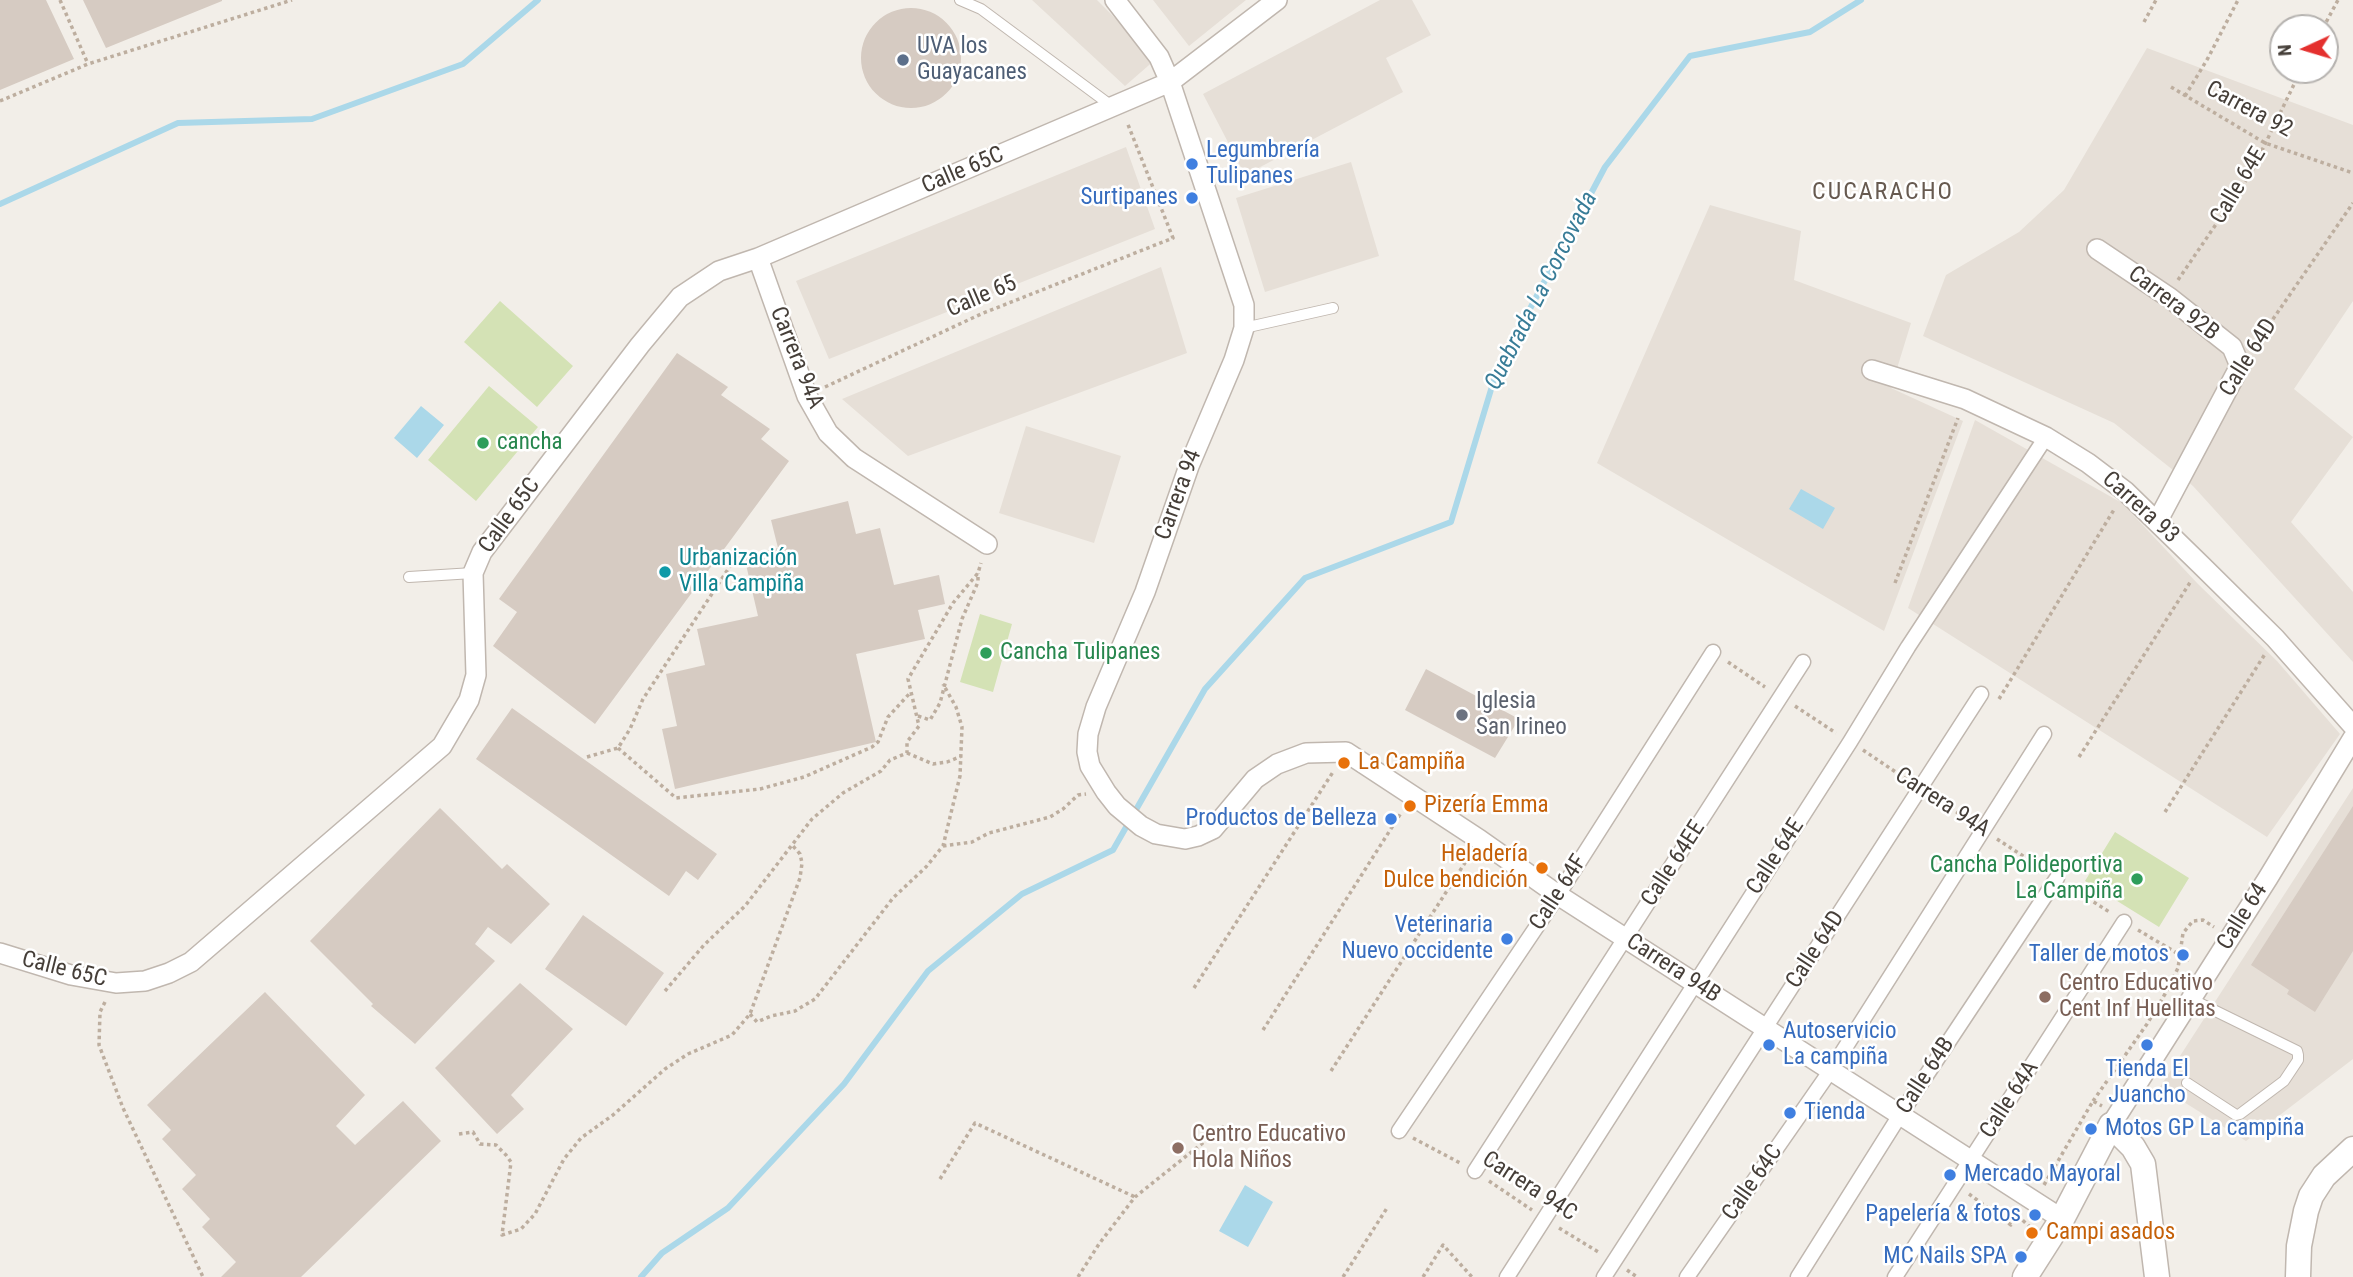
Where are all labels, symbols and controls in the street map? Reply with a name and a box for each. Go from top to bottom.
north arrow [2269,14,2339,84]
place label: UVA los Guayacanes [917,33,1027,87]
text: N [2273,44,2296,57]
marker: UVA los Guayacanes [895,52,911,68]
street label: Carrera 92 [2201,76,2297,144]
place label: Legumbrería Tulipanes [1206,137,1320,191]
street label: Calle 65C [918,141,1008,201]
street label: Calle 64E [2205,143,2273,229]
marker: Legumbrería Tulipanes [1184,156,1200,172]
district label: CUCARACHO [1813,179,1953,207]
place label: Surtipanes [1081,184,1178,212]
water label: Quebrada La Corcovada [1479,187,1605,395]
marker: Surtipanes [1184,190,1200,206]
street label: Carrera 92B [2122,261,2224,347]
street label: Calle 65 [943,270,1021,324]
street label: Carrera 94A [763,303,829,413]
street label: Calle 64D [2214,314,2284,402]
place label: cancha [497,429,563,457]
marker: cancha [475,435,491,451]
street label: Carrera 94 [1150,446,1208,544]
street label: Carrera 93 [2096,466,2184,550]
street label: Calle 65C [473,473,547,559]
place label: Urbanización Villa Campiña [679,545,804,599]
marker: Urbanización Villa Campiña [657,564,673,580]
place label: Cancha Tulipanes [1000,639,1161,667]
marker: Cancha Tulipanes [978,645,994,661]
place label: Iglesia San Irineo [1476,688,1567,742]
marker: Iglesia San Irineo [1454,707,1470,723]
place label: La Campiña [1358,749,1465,777]
marker: La Campiña [1336,755,1352,771]
street label: Carrera 94A [1889,762,1995,844]
place label: Pizería Emma [1424,792,1549,820]
marker: Pizería Emma [1402,798,1418,814]
place label: Productos de Belleza [1186,805,1377,833]
marker: Productos de Belleza [1383,811,1399,827]
street label: Calle 64E [1741,814,1811,900]
street label: Calle 64EE [1636,816,1712,912]
place label: Heladería Dulce bendición [1383,841,1528,895]
street label: Calle 64F [1524,850,1594,936]
place label: Cancha Polideportiva La Campiña [1930,852,2123,906]
marker: Heladería Dulce bendición [1534,860,1550,876]
marker: Cancha Polideportiva La Campiña [2129,871,2145,887]
street label: Calle 64 [2212,879,2274,955]
street label: Calle 64D [1781,906,1851,994]
place label: Veterinaria Nuevo occidente [1342,912,1493,966]
street label: Carrera 94B [1621,928,1725,1010]
marker: Veterinaria Nuevo occidente [1499,931,1515,947]
place label: Taller de motos [2029,941,2169,969]
street label: Calle 65C [19,946,109,994]
marker: Taller de motos [2175,947,2191,963]
place label: Centro Educativo Cent Inf Huellitas [2059,970,2216,1024]
marker: Centro Educativo Cent Inf Huellitas [2037,989,2053,1005]
place label: Autoservicio La campiña [1783,1018,1896,1072]
street label: Calle 64B [1891,1032,1961,1120]
marker: Autoservicio La campiña [1761,1037,1777,1053]
marker: Tienda El Juancho [2139,1037,2155,1053]
street label: Calle 64A [1975,1056,2045,1144]
place label: Tienda El Juancho [2105,1056,2189,1110]
place label: Tienda [1804,1099,1866,1127]
marker: Tienda [1782,1105,1798,1121]
place label: Motos GP La campiña [2105,1115,2304,1143]
place label: Centro Educativo Hola Niños [1192,1121,1346,1175]
marker: Motos GP La campiña [2083,1121,2099,1137]
marker: Centro Educativo Hola Niños [1170,1140,1186,1156]
street label: Calle 64C [1717,1140,1789,1226]
street label: Carrera 94C [1477,1146,1581,1228]
place label: Mercado Mayoral [1964,1161,2121,1189]
marker: Mercado Mayoral [1942,1167,1958,1183]
place label: Papelería & fotos [1865,1201,2021,1229]
marker: Papelería & fotos [2027,1207,2043,1223]
place label: Campi asados [2046,1219,2175,1247]
marker: Campi asados [2024,1225,2040,1241]
place label: MC Nails SPA [1883,1243,2007,1271]
marker: MC Nails SPA [2013,1249,2029,1265]

